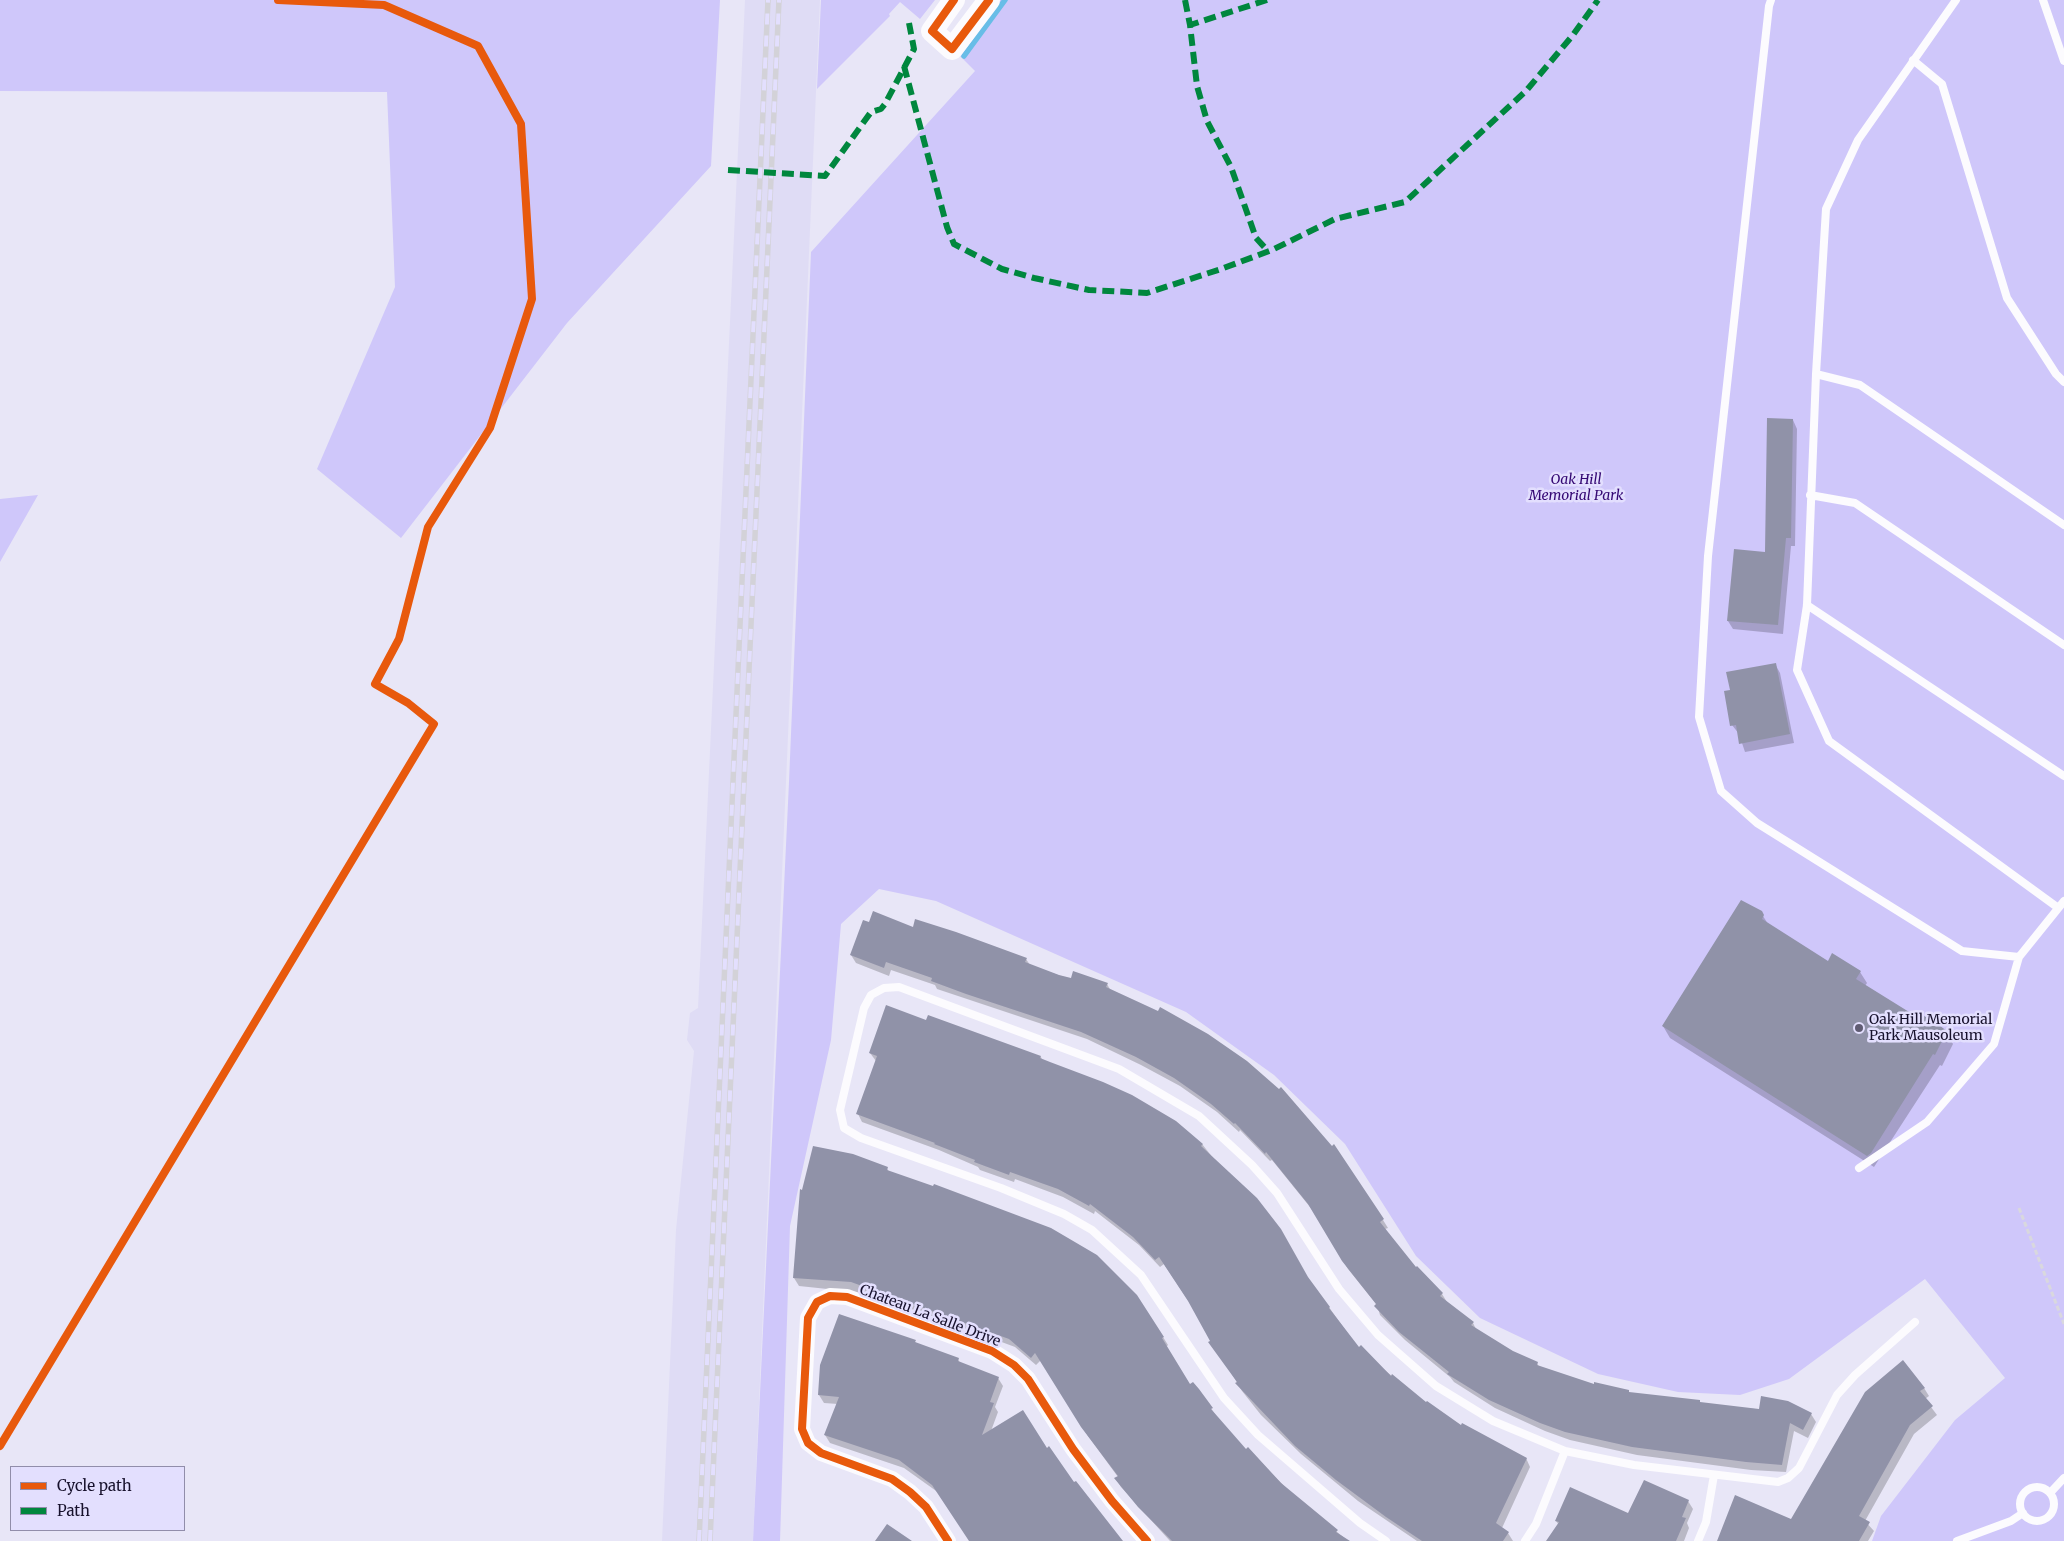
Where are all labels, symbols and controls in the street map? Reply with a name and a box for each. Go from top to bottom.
park label: Oak Hill Memorial Park [1529,472,1623,504]
place label: Oak Hill Memorial Park Mausoleum [1869,1012,1992,1044]
marker: Oak Hill Memorial Park Mausoleum [1853,1022,1865,1034]
street label: Chateau La Salle Drive [857,1281,1003,1351]
legend [10,1466,185,1531]
text: Cycle path [57,1476,132,1495]
text: Path [57,1501,90,1520]

